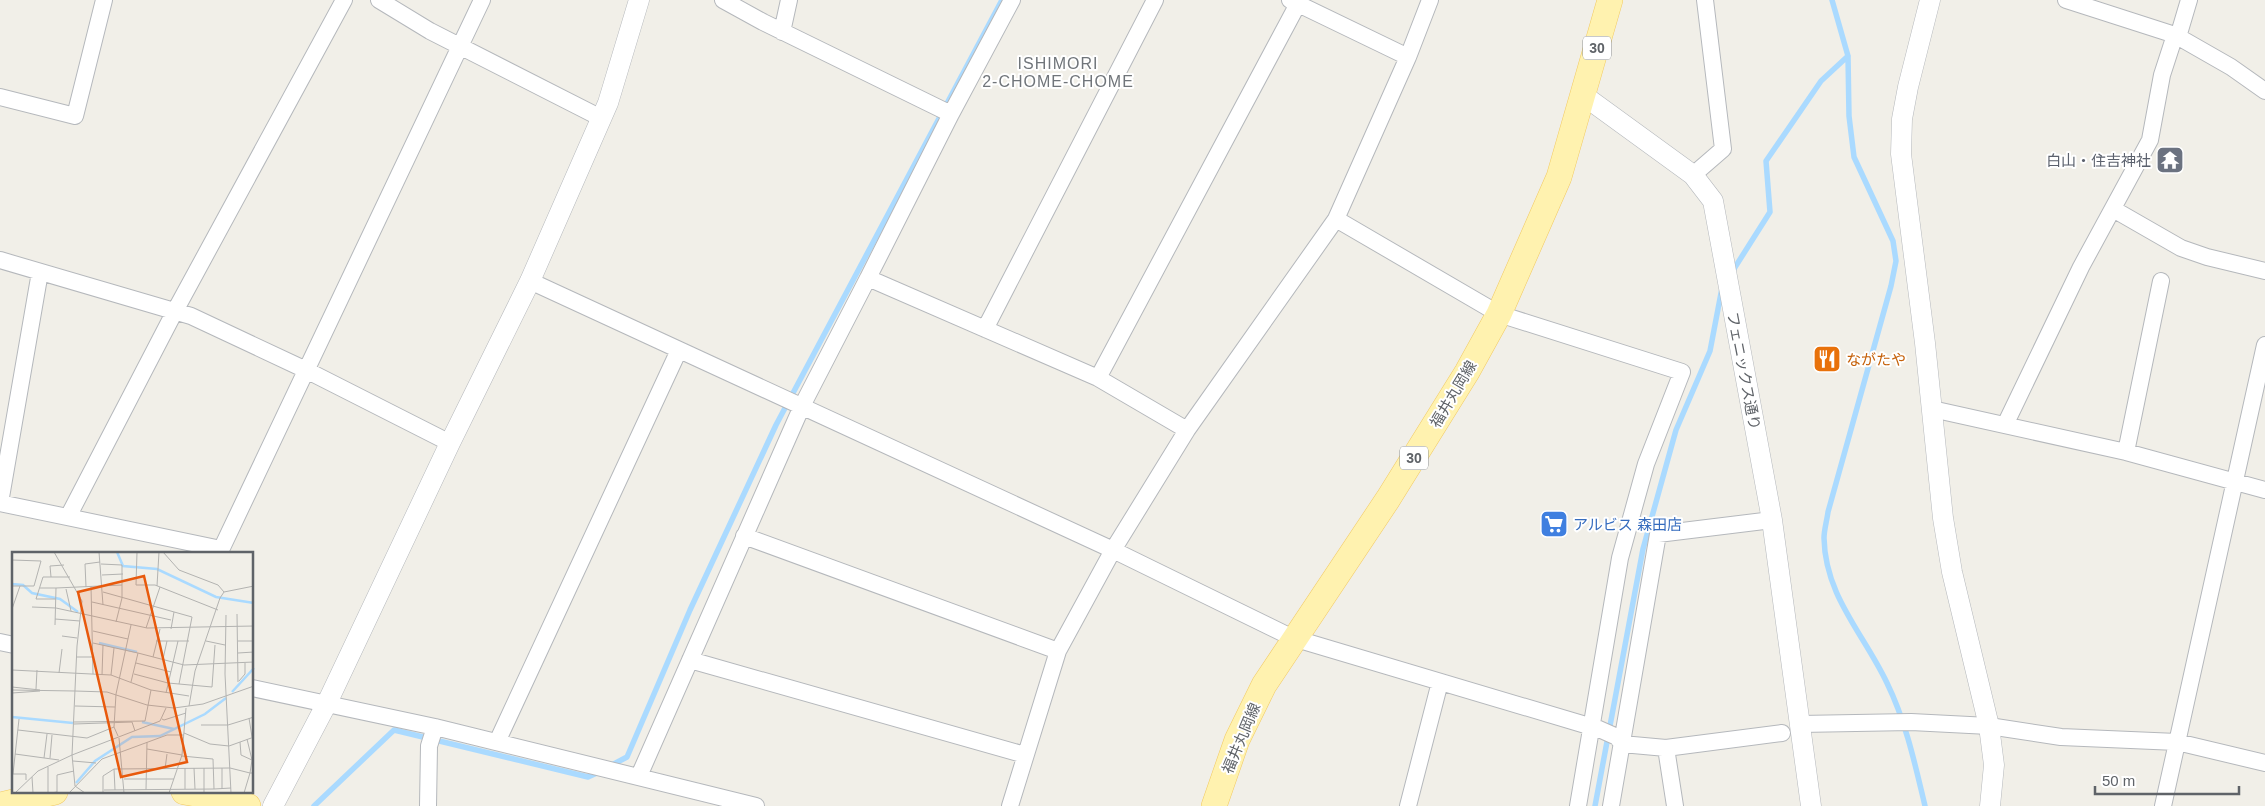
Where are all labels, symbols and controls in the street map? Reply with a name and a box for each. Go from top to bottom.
road number: 30 [1583,36,1611,59]
district label: ISHIMORI 2-CHOME-CHOME [982,55,1134,90]
temple icon: 白山・住吉神社 [2155,145,2185,175]
place label: 白山・住吉神社 [2046,152,2151,169]
street label: フェニックス通り [1724,311,1764,431]
restaurant icon: ながたや [1812,344,1842,374]
place label: ながたや [1846,351,1906,368]
street label: 福井丸岡線 [1426,357,1480,431]
road number: 30 [1400,446,1428,469]
supermarket icon: アルビス 森田店 [1539,509,1569,539]
place label: アルビス 森田店 [1573,516,1682,533]
inset map [12,552,254,794]
street label: 福井丸岡線 [1219,700,1263,776]
scale bar [2095,764,2239,796]
text: 50 m [2102,772,2135,789]

